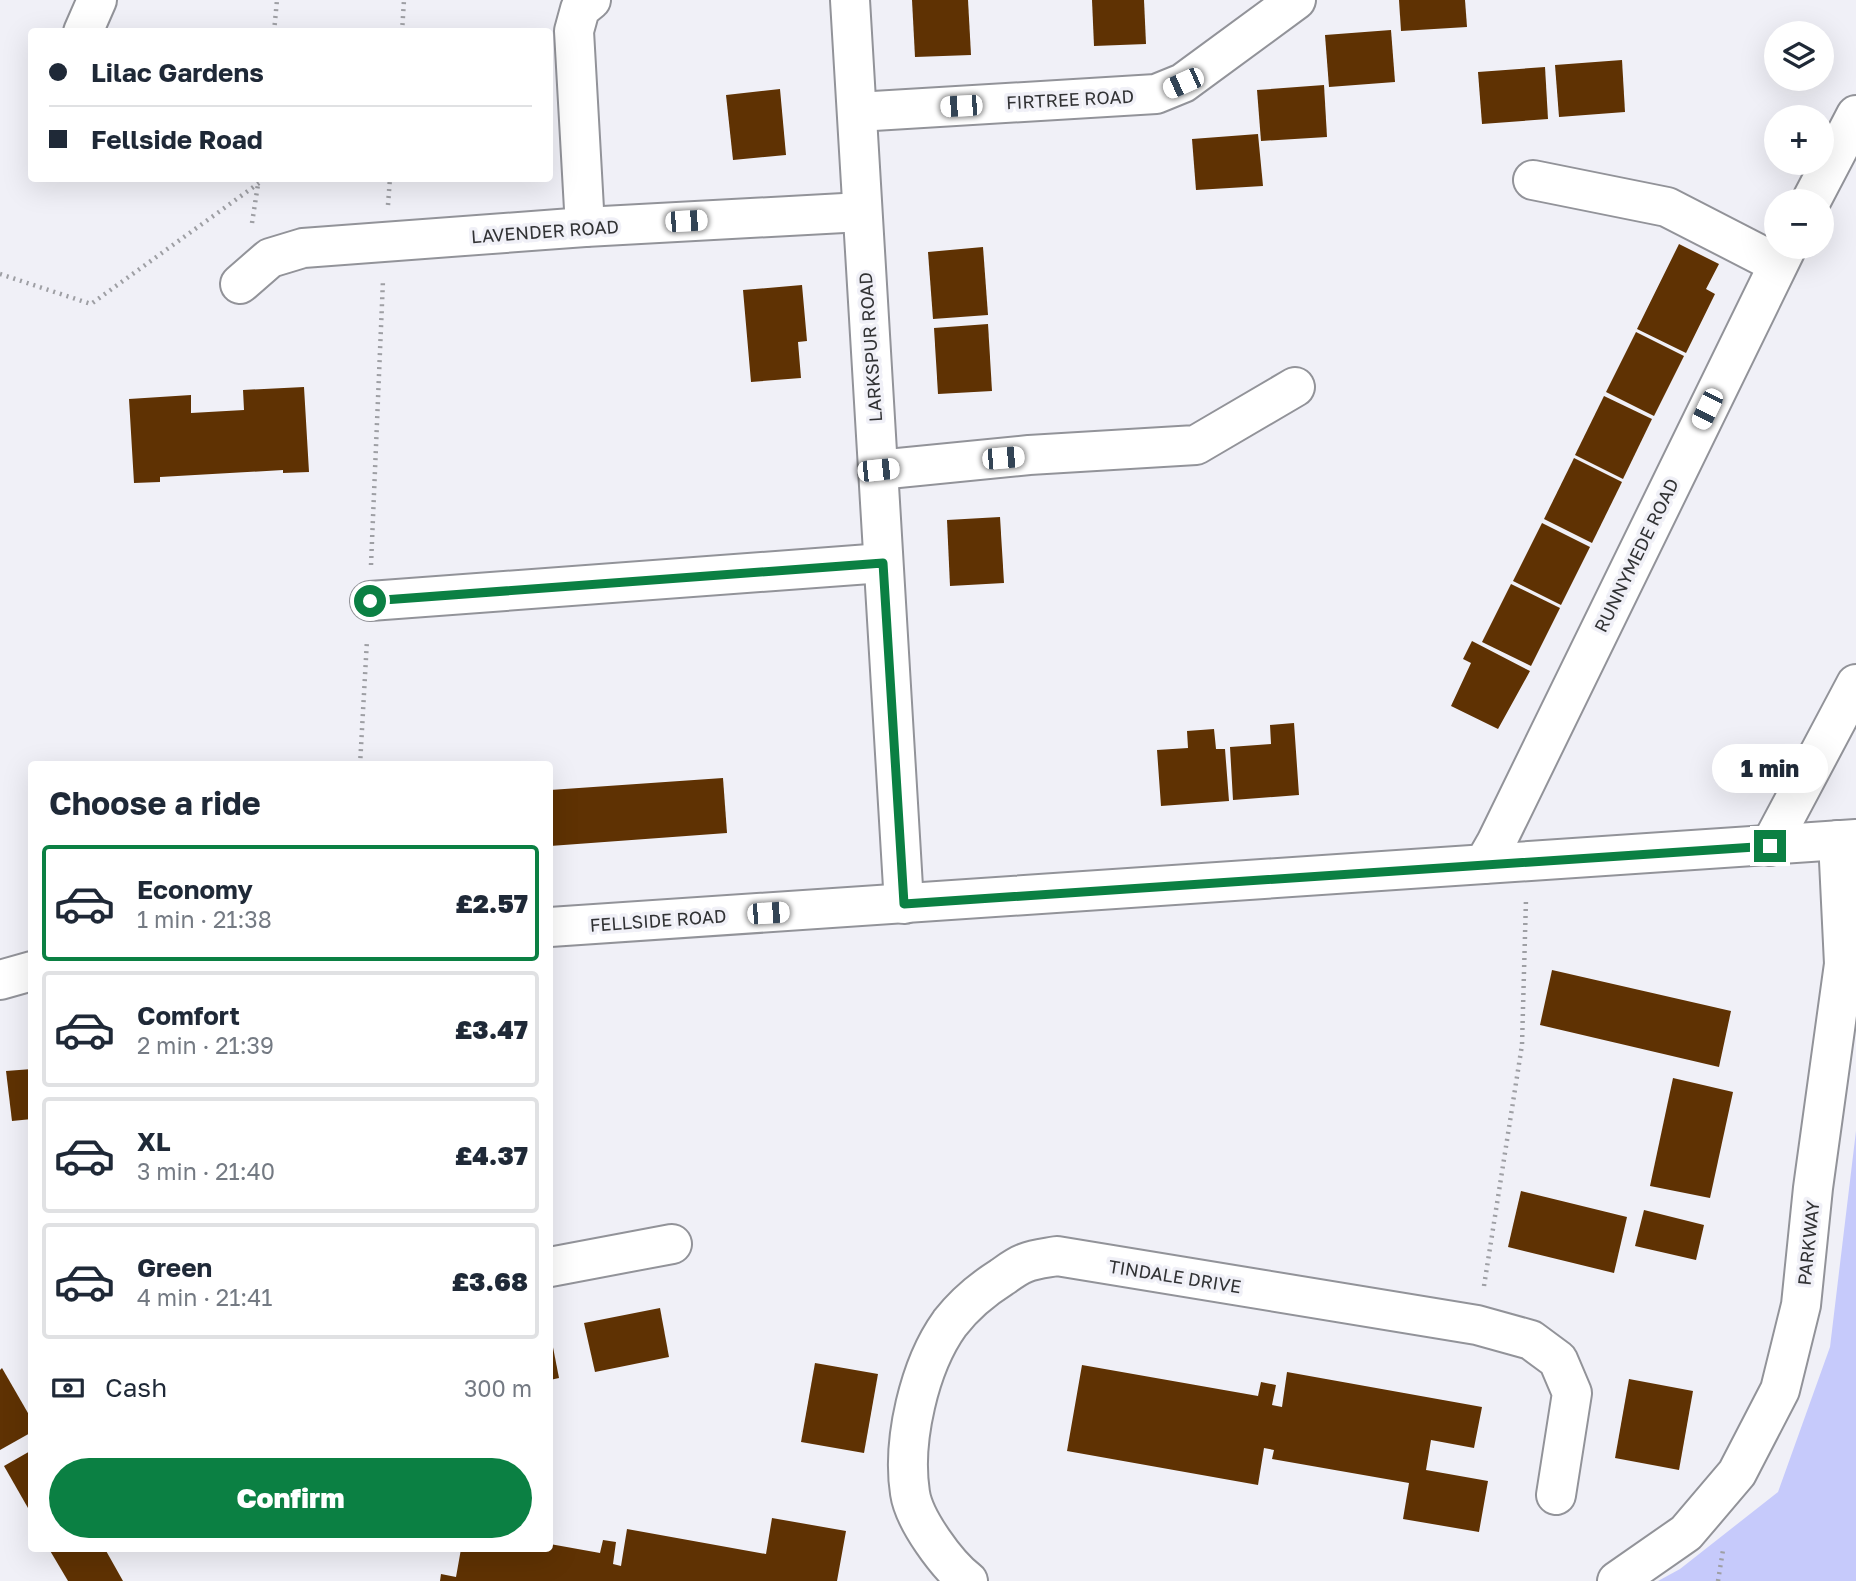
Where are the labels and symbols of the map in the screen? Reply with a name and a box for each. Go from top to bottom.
car [1160,65,1207,101]
street label: FIRTREE ROAD [1005,85,1135,113]
car [940,94,983,118]
car [665,209,708,233]
street label: LAVENDER ROAD [470,215,620,247]
street label: LARKSPUR ROAD [854,271,886,423]
car [1689,386,1726,432]
car [982,446,1025,470]
car [857,457,900,483]
street label: RUNNYMEDE ROAD [1589,474,1683,636]
route start [354,585,386,617]
callout: 1 min [1712,744,1828,794]
route end [1754,830,1786,862]
car [747,901,790,925]
street label: FELLSIDE ROAD [589,904,727,936]
street label: PARKWAY [1793,1199,1823,1287]
street label: TINDALE DRIVE [1107,1255,1243,1297]

